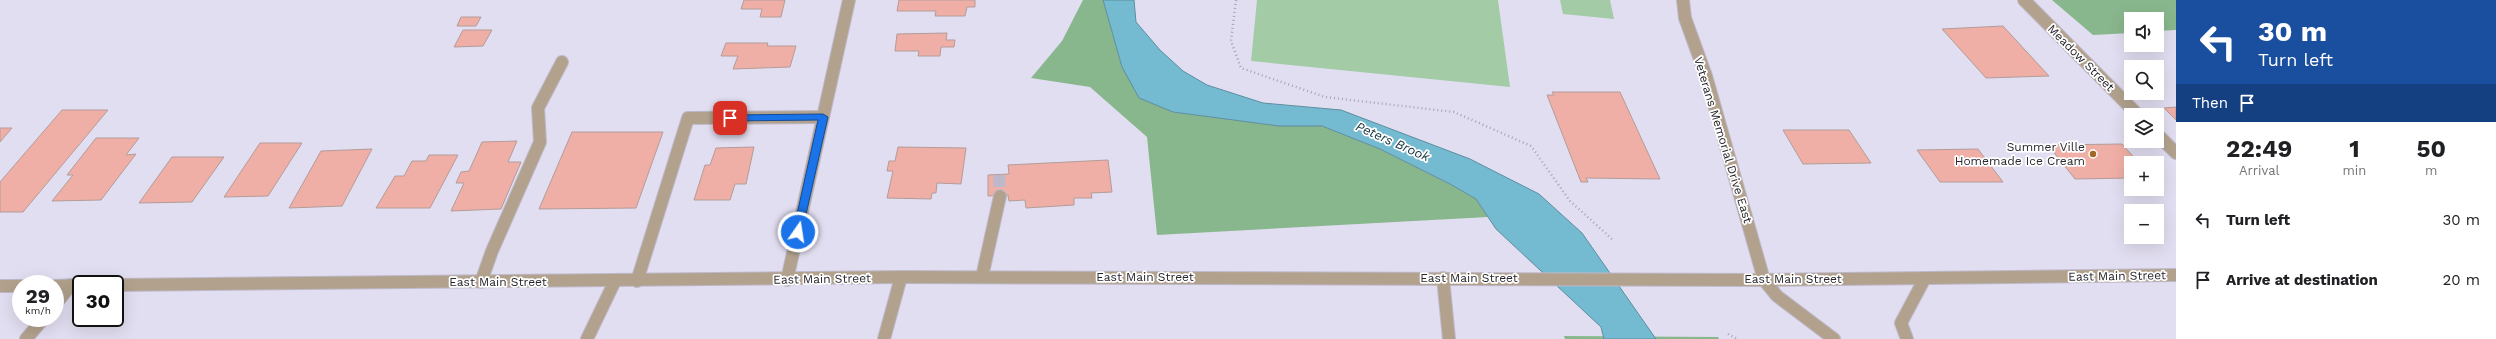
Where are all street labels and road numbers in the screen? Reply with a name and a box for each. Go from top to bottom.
street label: Meadow Street [2045,22,2117,94]
street label: Veterans Memorial Drive East [1691,55,1755,225]
street label: East Main Street [2068,268,2166,284]
street label: East Main Street [1096,270,1194,284]
street label: East Main Street [773,271,871,287]
street label: East Main Street [1420,271,1518,285]
street label: East Main Street [1744,272,1842,286]
street label: East Main Street [449,275,547,289]

